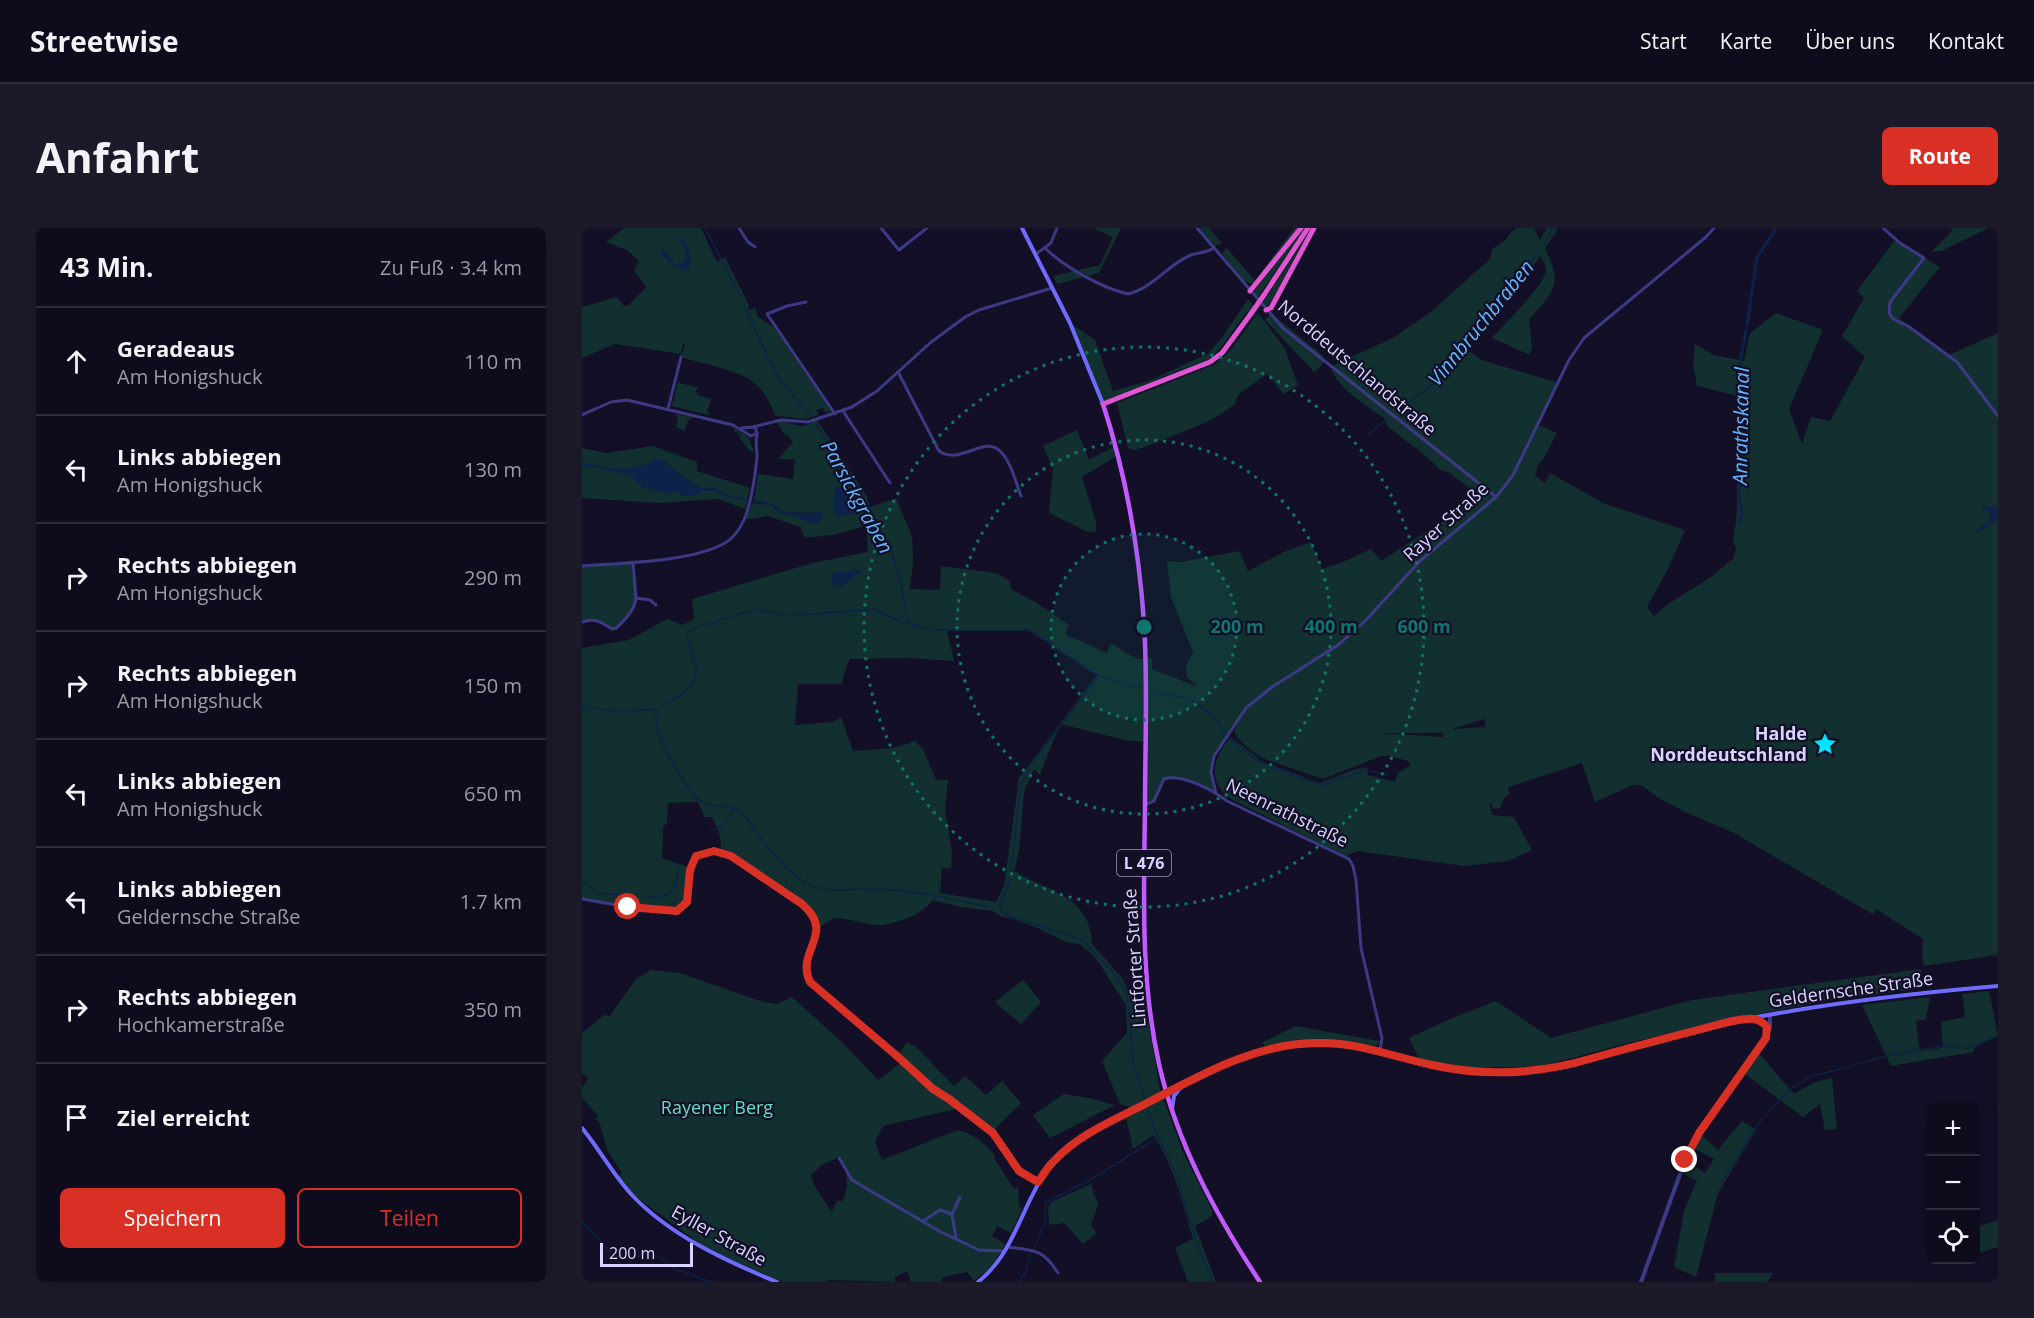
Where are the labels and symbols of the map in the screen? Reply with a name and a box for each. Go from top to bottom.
water label: Vinnbruchbraben [1422,254,1540,391]
street label: Norddeutschlandstraße [1273,294,1442,441]
water label: Anrathskanal [1726,366,1755,487]
water label: Parsickgraben [815,435,900,558]
street label: Rayer Straße [1397,476,1493,566]
text: 200 m [1210,614,1264,638]
text: 400 m [1304,614,1358,638]
text: 600 m [1397,614,1451,638]
centre of rings [1134,617,1154,637]
place label: Halde Norddeutschland [1650,721,1807,766]
place icon: Halde Norddeutschland [1812,731,1838,757]
street label: Neenrathstraße [1222,772,1353,852]
road number: L 476 [1117,850,1171,876]
street label: Lintforter Straße [1117,888,1151,1028]
route start [614,893,640,919]
street label: Geldernsche Straße [1767,966,1934,1012]
park label: Rayener Berg [661,1095,773,1119]
route end [1671,1146,1697,1172]
street label: Eyller Straße [668,1199,771,1271]
scale bar [600,1240,693,1268]

